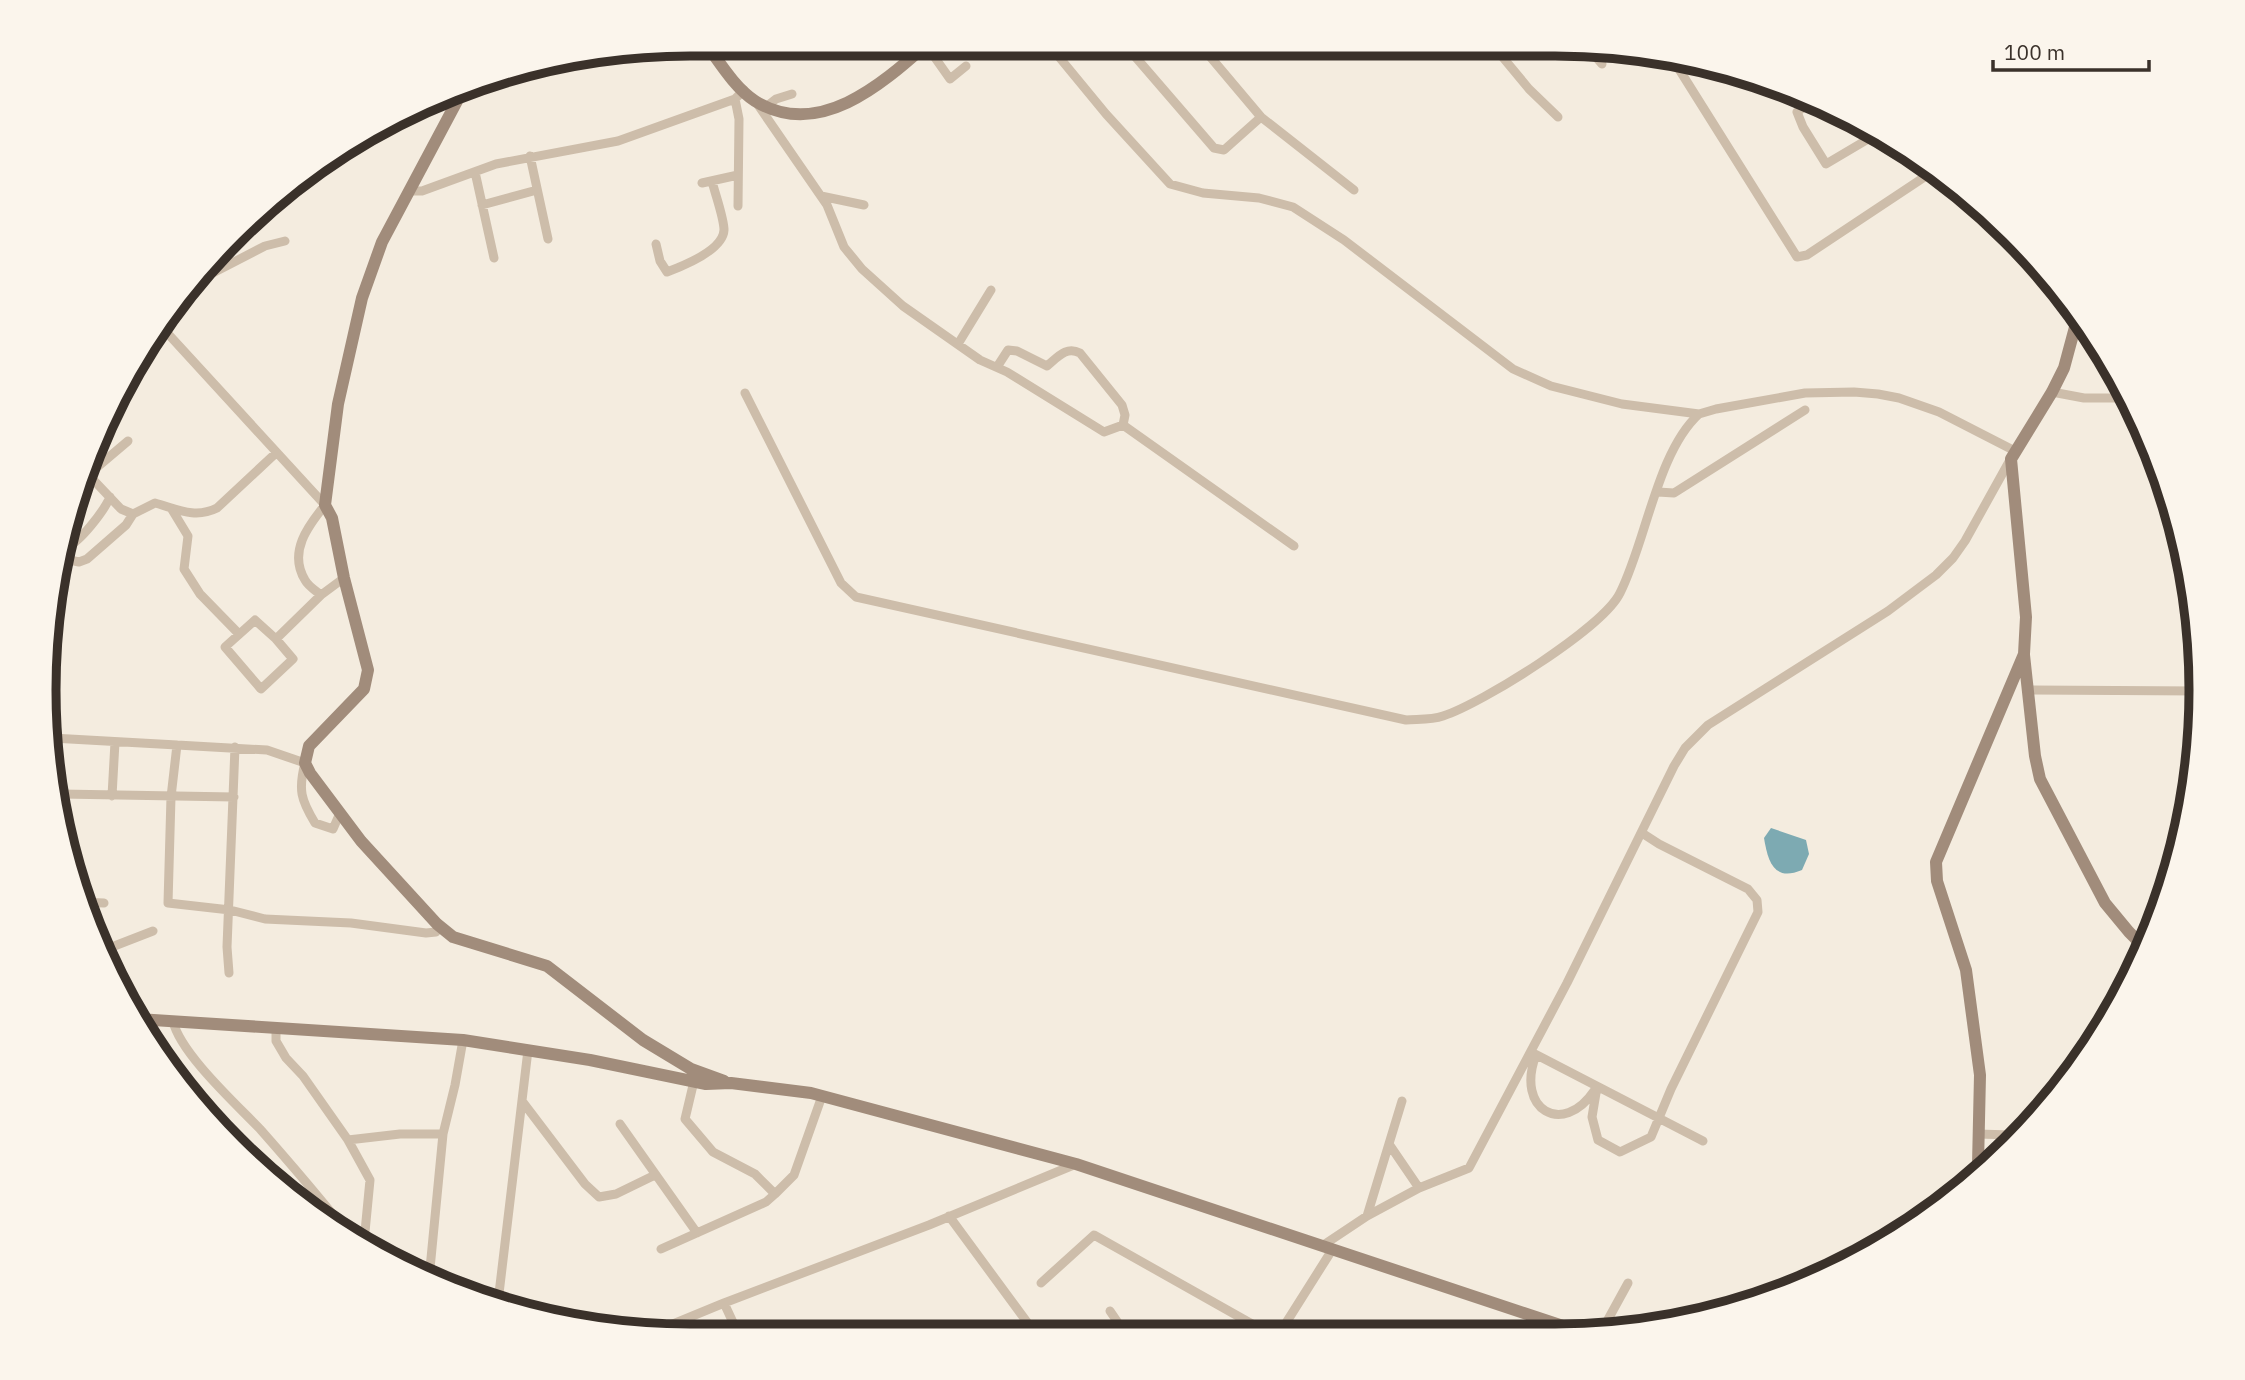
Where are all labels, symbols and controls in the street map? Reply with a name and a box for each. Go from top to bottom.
scale bar [1993,28,2149,72]
text: 100 m [2004,38,2065,66]

